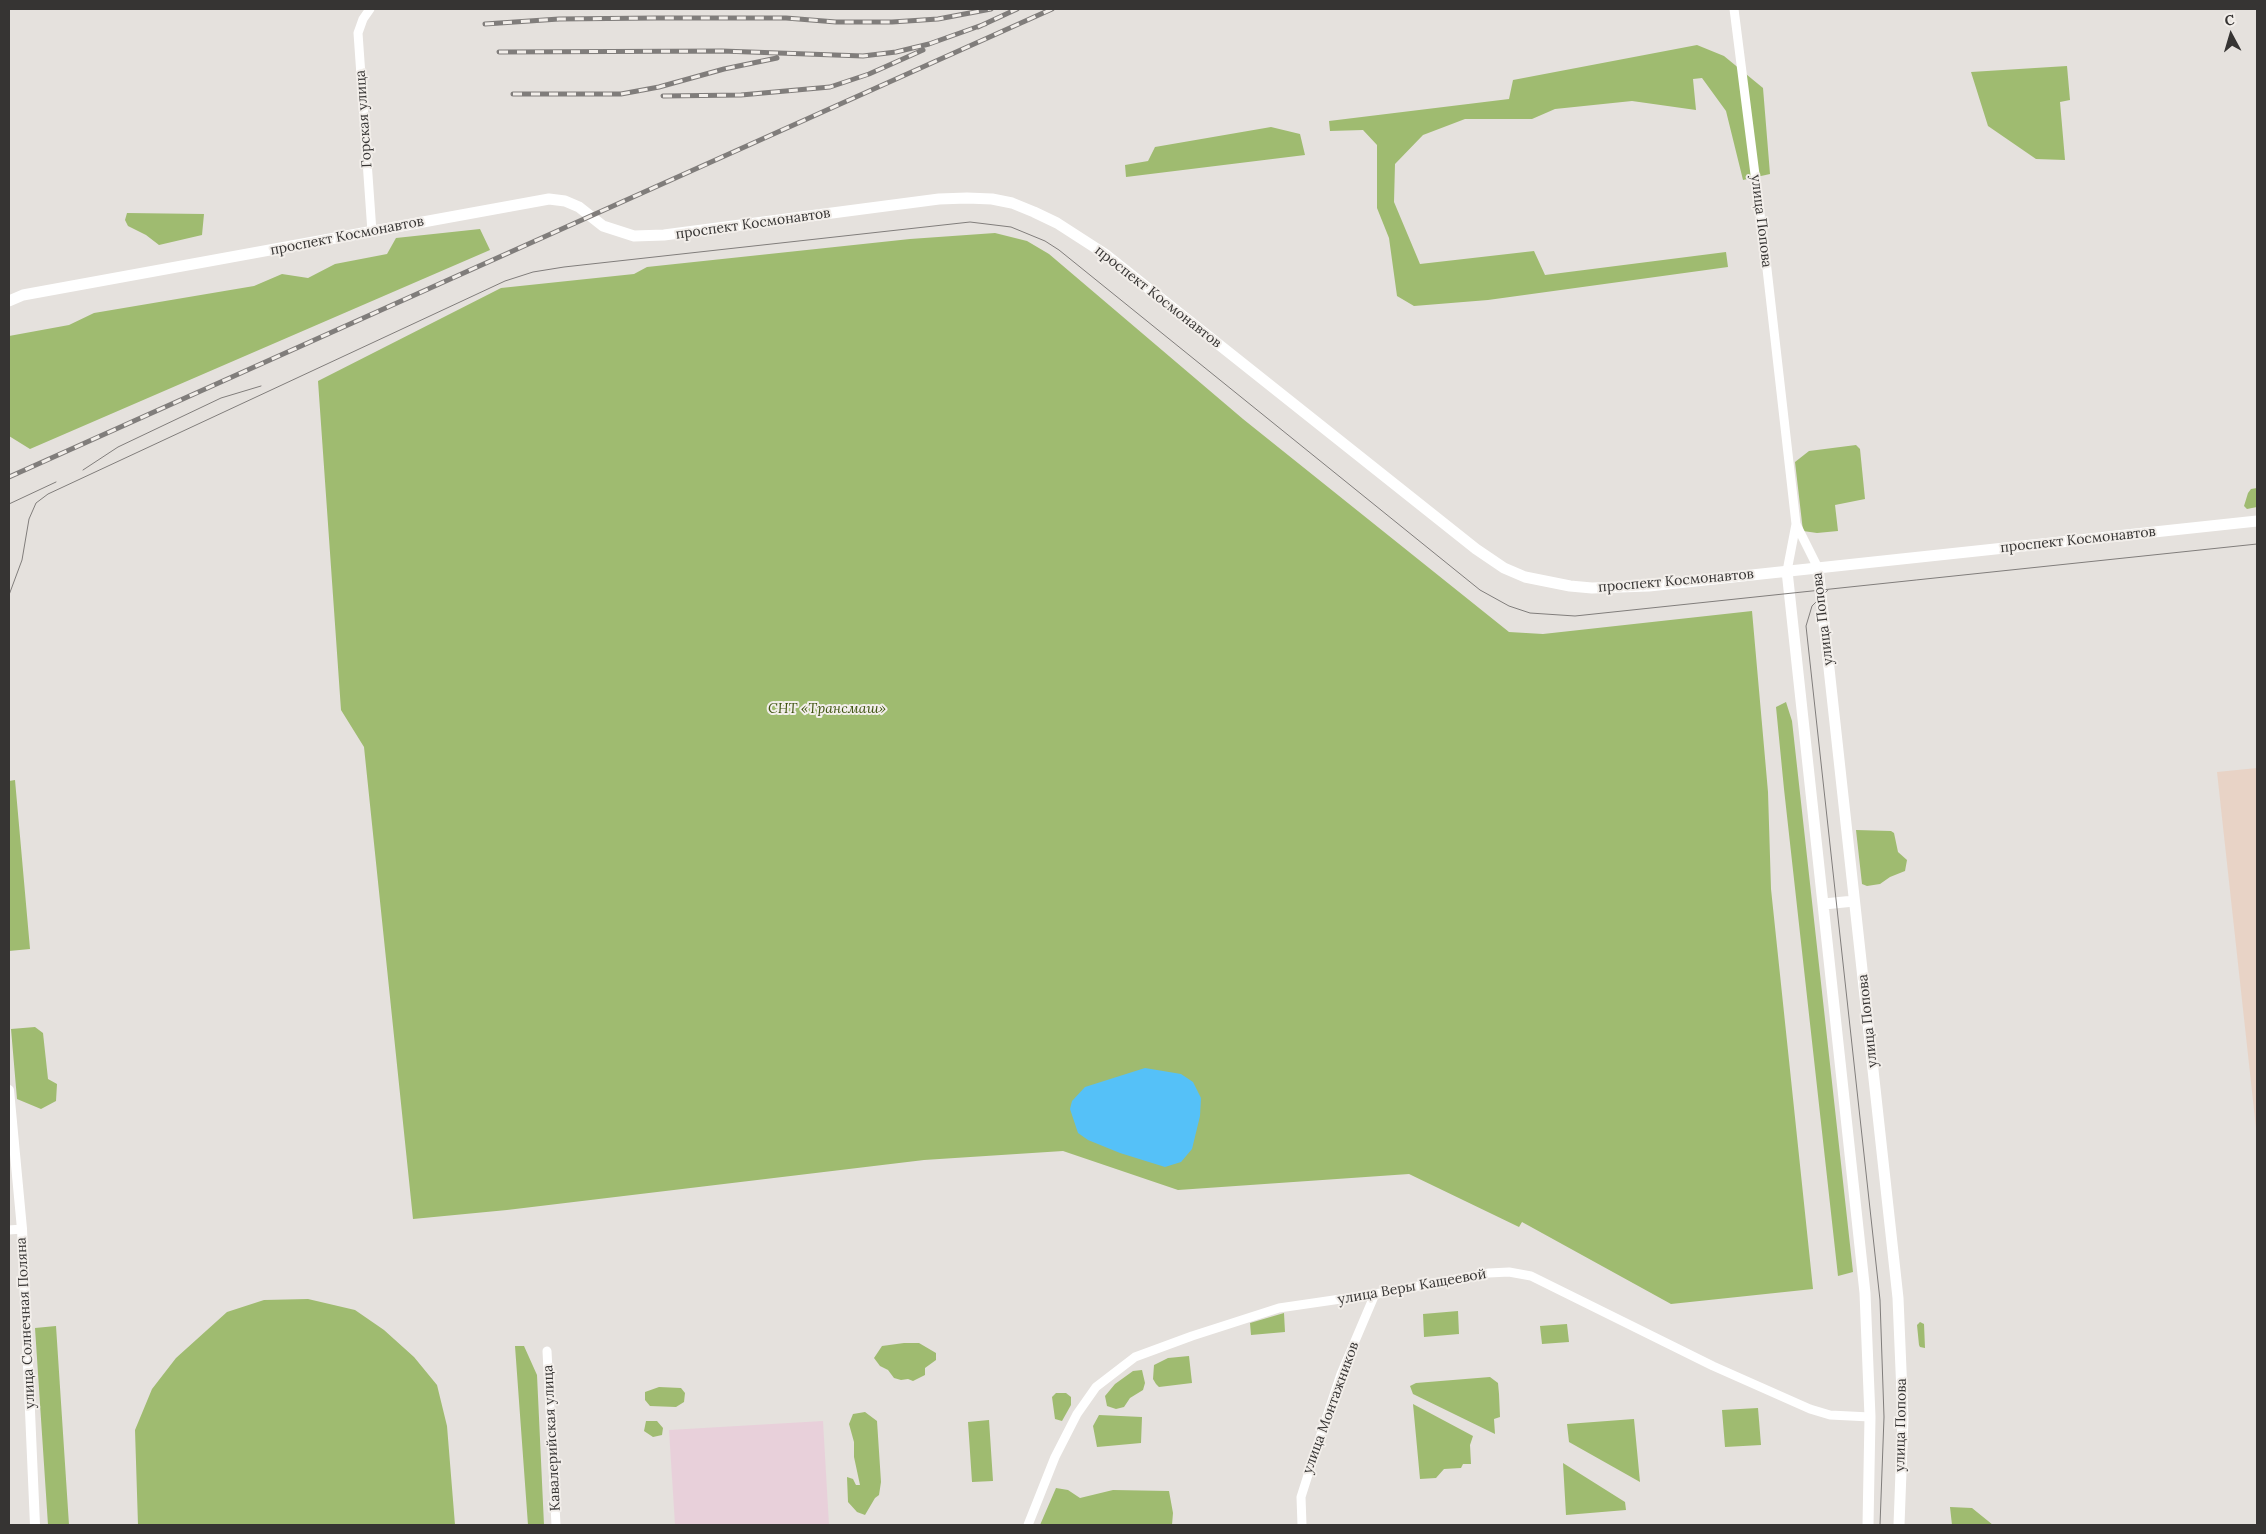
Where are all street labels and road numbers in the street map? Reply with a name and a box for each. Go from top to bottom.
street label: Горская улица [352,70,376,168]
street label: улица Попова [1747,173,1775,269]
street label: проспект Космонавтов [675,205,831,243]
street label: проспект Космонавтов [269,213,425,259]
street label: проспект Космонавтов [1091,242,1225,352]
street label: проспект Космонавтов [2000,523,2156,557]
street label: проспект Космонавтов [1598,566,1754,596]
street label: улица Попова [1809,571,1837,667]
street label: улица Попова [1855,973,1881,1069]
street label: улица Солнечная Поляна [13,1237,39,1409]
street label: улица Веры Кащеевой [1336,1266,1488,1308]
street label: улица Монтажников [1299,1340,1363,1476]
street label: Кавалерийская улица [540,1364,564,1512]
street label: улица Попова [1892,1378,1910,1472]

